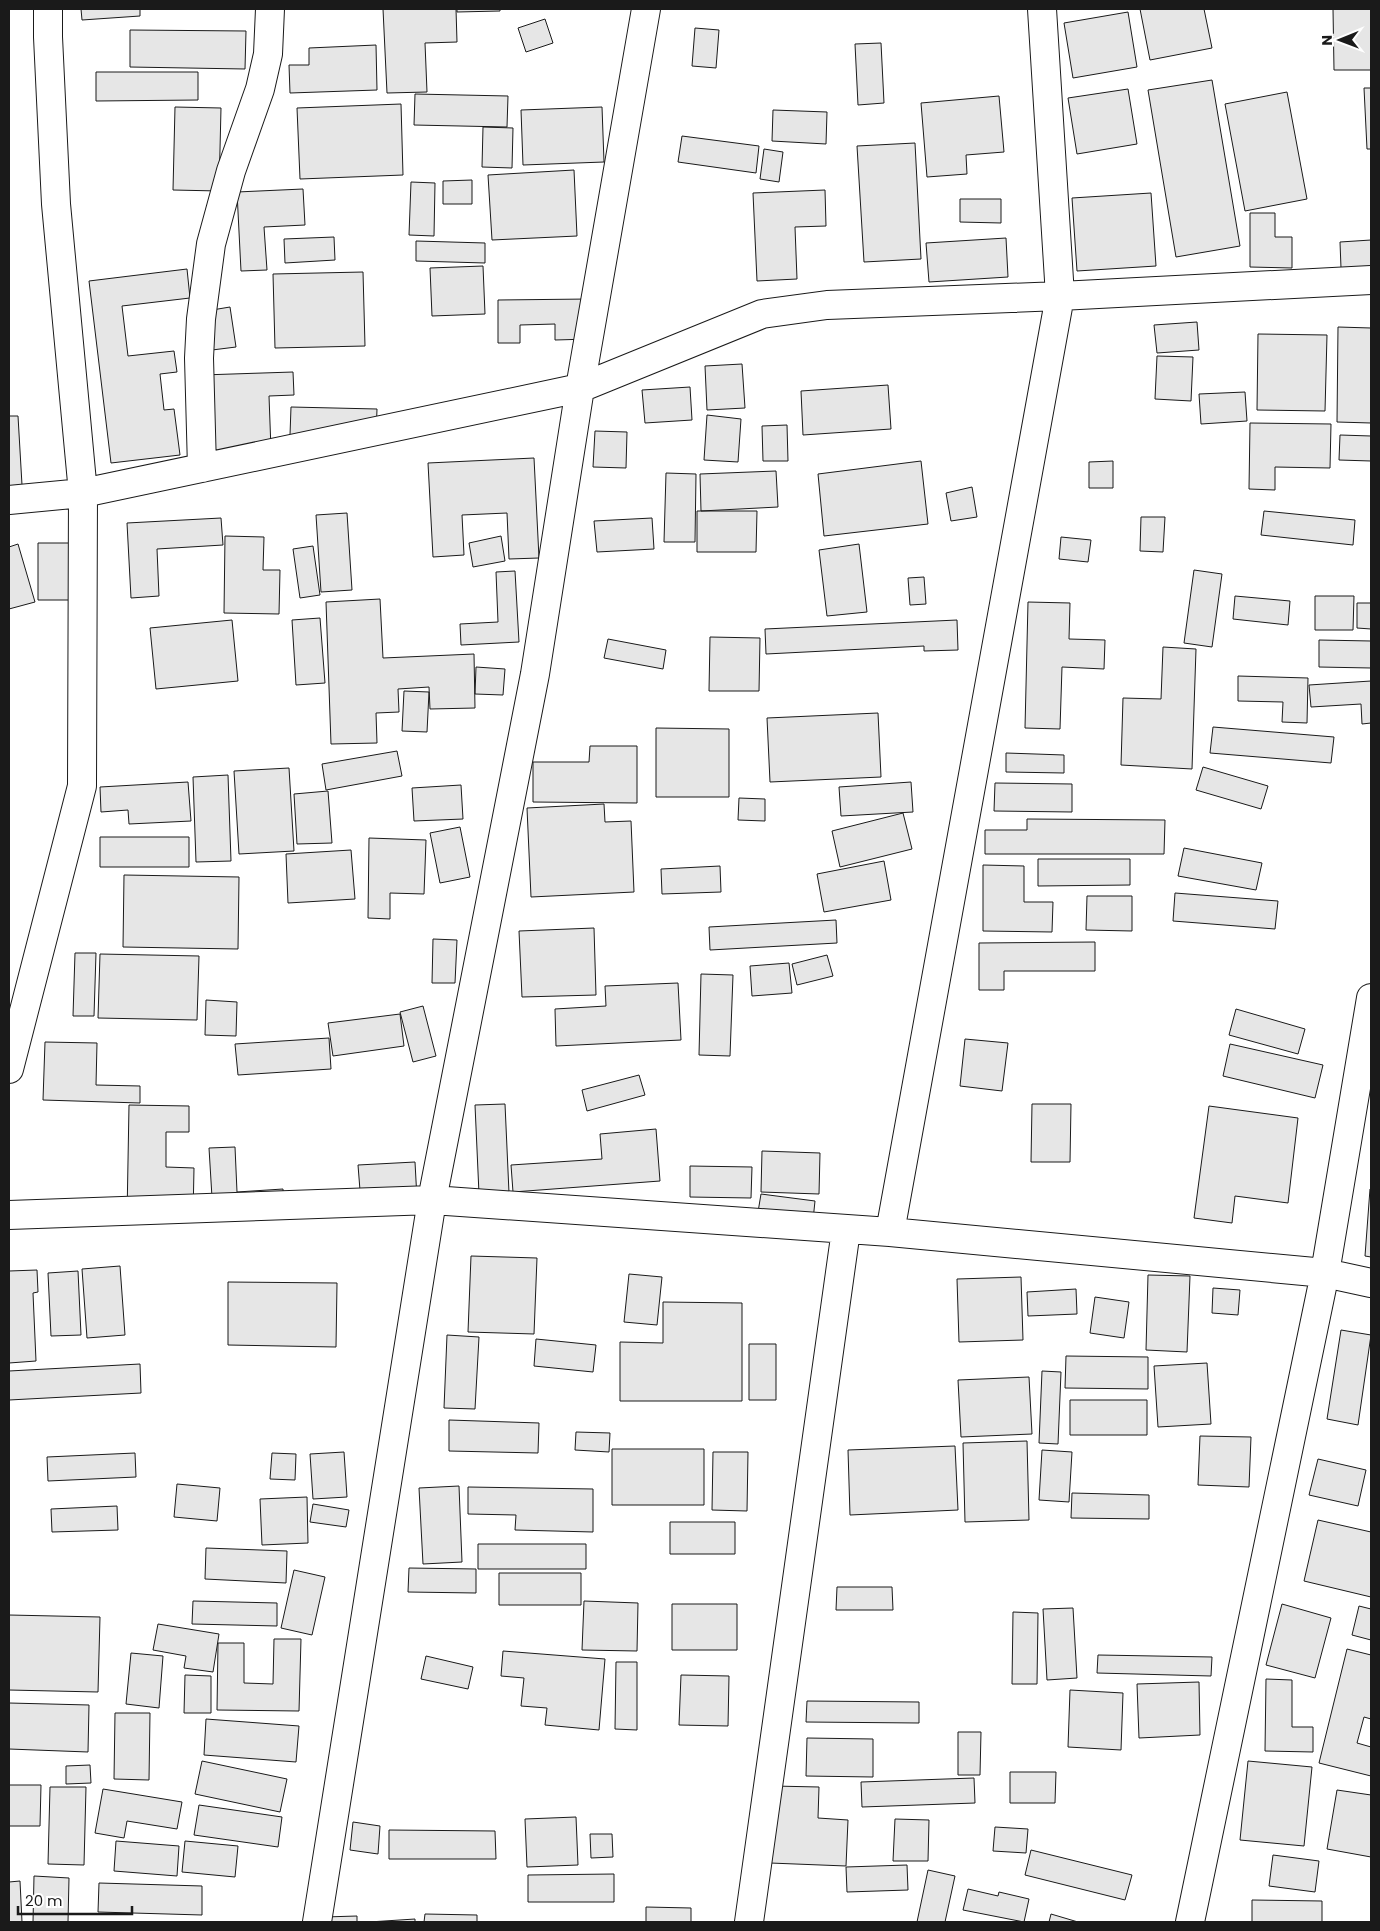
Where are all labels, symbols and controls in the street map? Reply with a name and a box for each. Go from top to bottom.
north arrow [1315,15,1365,65]
text: N [1317,35,1337,46]
scale bar [18,1884,131,1916]
text: 20 m [25,1890,63,1911]

